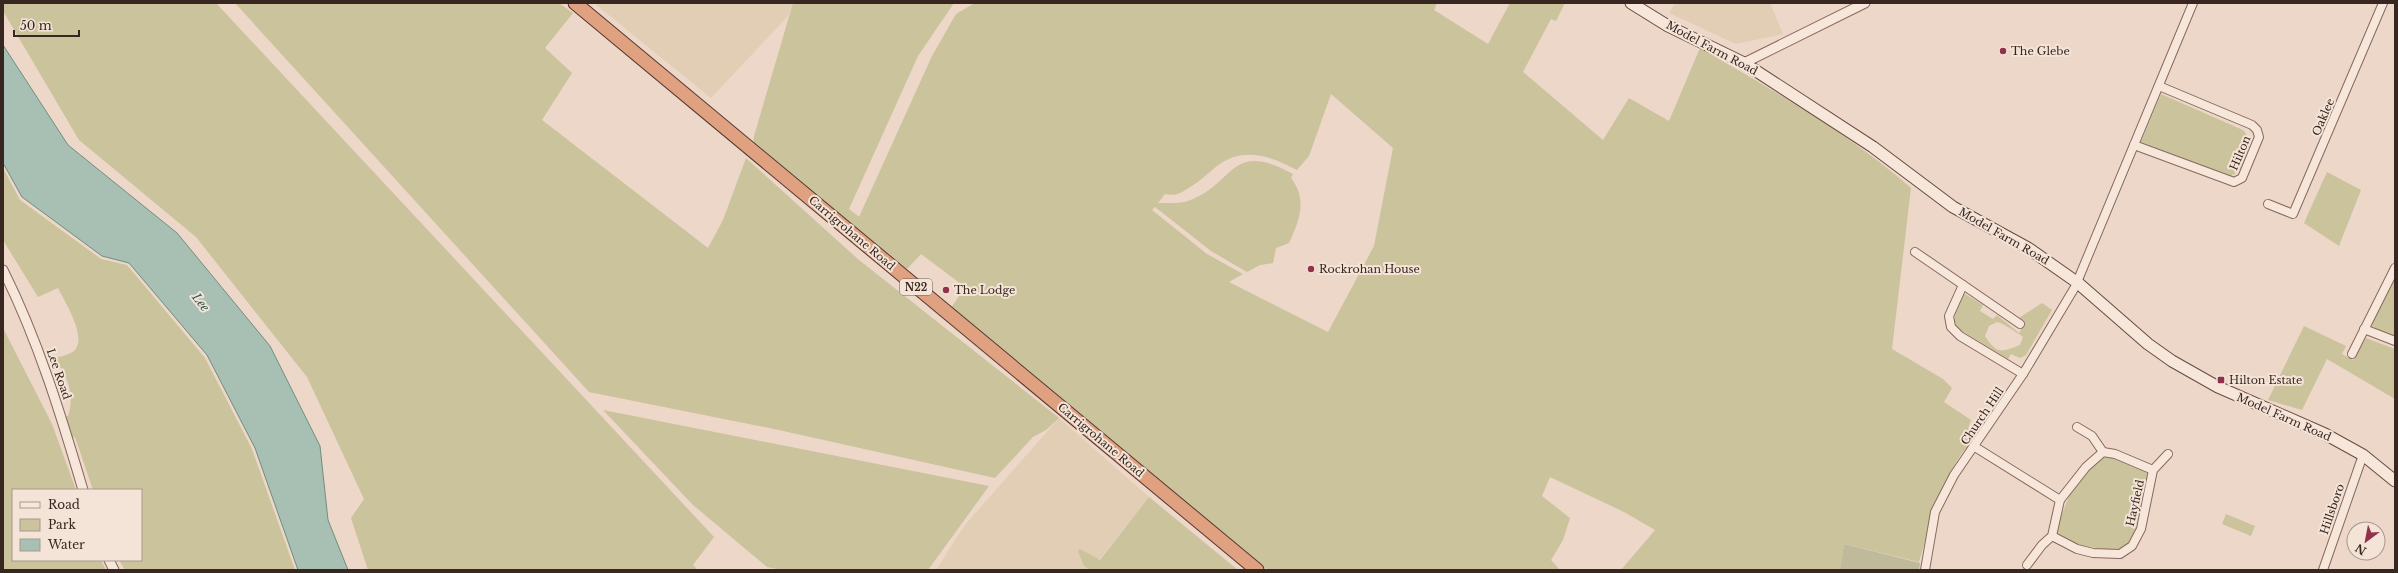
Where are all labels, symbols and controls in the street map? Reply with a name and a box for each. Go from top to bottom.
scale bar [14,12,79,38]
text: 50 m [20,18,52,33]
street label: Model Farm Road [1664,18,1761,78]
place label: The Glebe [2011,44,2070,58]
marker: The Glebe [1998,46,2008,56]
street label: Oaklee [2309,96,2337,138]
street label: Hilton [2226,133,2254,173]
street label: Carrigrohane Road [806,193,898,273]
street label: Model Farm Road [1956,204,2052,268]
place label: Rockrohan House [1319,262,1420,276]
marker: Rockrohan House [1306,264,1316,274]
road number: N22 [900,279,932,295]
place label: The Lodge [954,283,1015,297]
marker: The Lodge [941,285,951,295]
water label: Lee [189,289,213,315]
street label: Lee Road [44,347,74,402]
place label: Hilton Estate [2229,373,2302,387]
marker: Hilton Estate [2216,375,2226,385]
street label: Church Hill [1958,384,2007,448]
street label: Model Farm Road [2235,390,2334,444]
street label: Carrigrohane Road [1055,400,1147,480]
street label: Hayfield [2123,478,2147,528]
street label: Hillsboro [2317,482,2347,536]
legend [12,489,142,561]
text: Road [48,497,80,512]
text: Park [48,517,76,532]
north arrow [2346,521,2386,561]
text: Water [47,537,85,552]
text: N [2352,540,2369,558]

